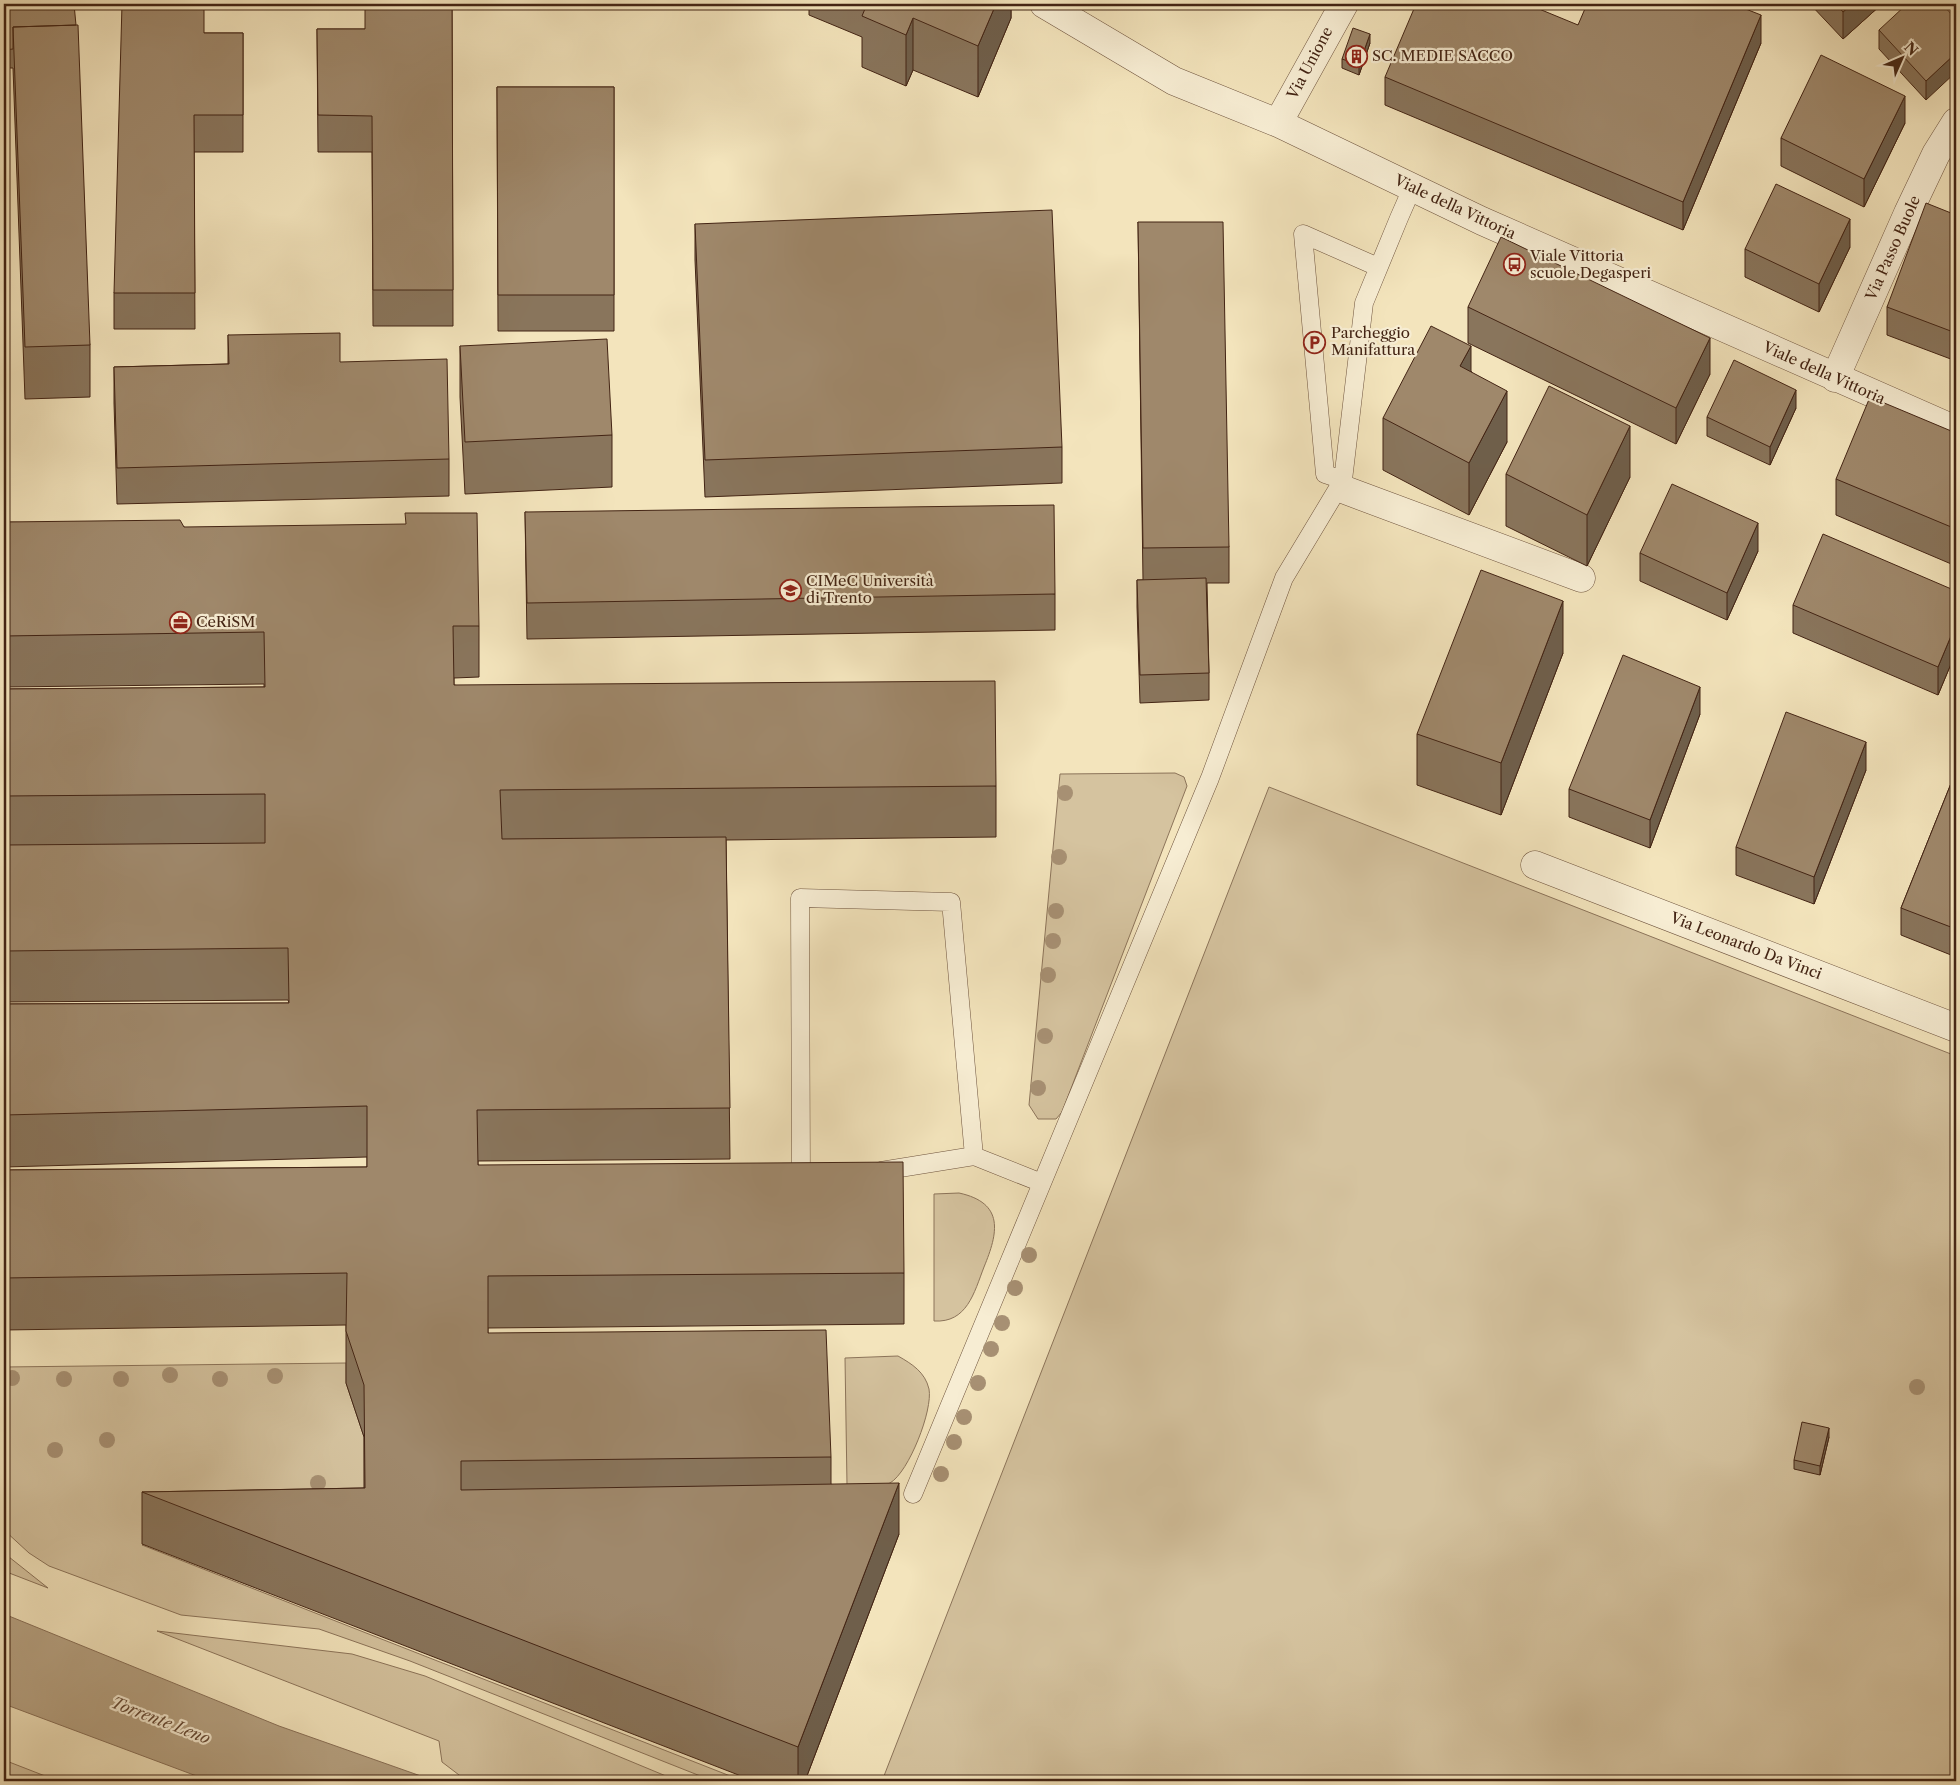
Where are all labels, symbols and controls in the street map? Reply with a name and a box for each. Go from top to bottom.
street label: Via Unione [1282,23,1337,103]
north arrow [1878,32,1928,82]
text: N [1901,38,1922,59]
building icon: SC. MEDIE SACCO [1344,44,1368,68]
place label: SC. MEDIE SACCO [1372,46,1513,65]
street label: Viale della Vittoria [1391,170,1519,243]
street label: Via Passo Buole [1861,192,1924,304]
place label: Viale Vittoria scuole Degasperi [1529,246,1652,282]
bus stop icon: Viale Vittoria scuole Degasperi [1502,253,1526,277]
place label: Parcheggio Manifattura [1331,323,1415,359]
parking icon: Parcheggio Manifattura [1303,330,1327,354]
street label: Viale della Vittoria [1759,337,1888,408]
place label: CIMeC Università di Trento [806,571,934,607]
school or university icon: CIMeC Università di Trento [778,578,802,602]
office icon: CeRiSM [168,610,192,634]
place label: CeRiSM [196,612,255,631]
street label: Via Leonardo Da Vinci [1667,907,1825,983]
water label: Torrente Leno [109,1692,213,1748]

